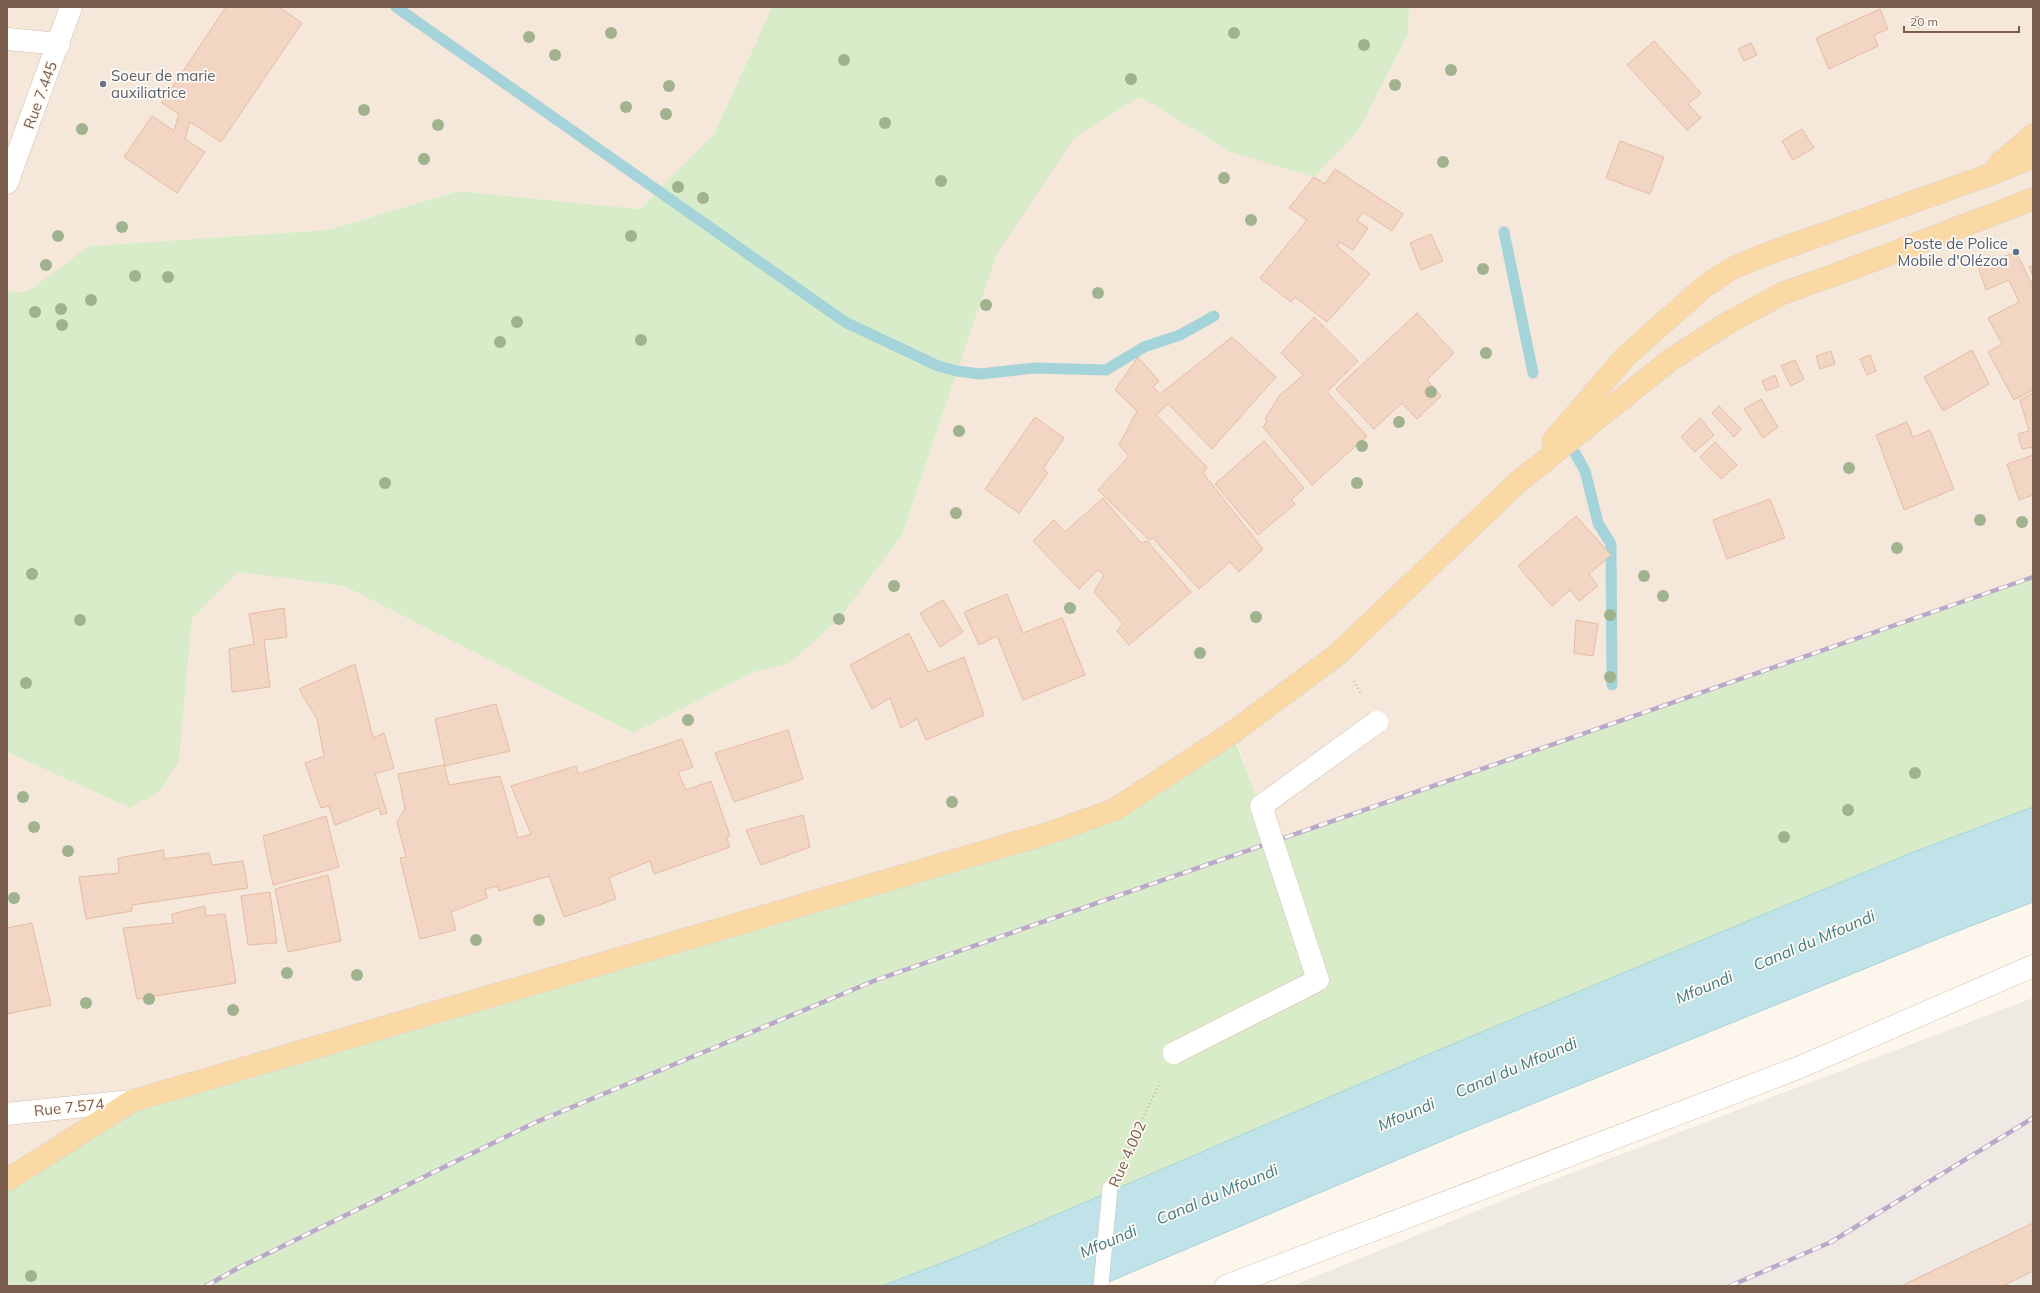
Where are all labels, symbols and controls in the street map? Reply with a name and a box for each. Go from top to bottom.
scale bar [1904,8,2019,34]
text: 20 m [1910,14,1938,29]
street label: Rue 7.445 [19,59,61,131]
place label: Soeur de marie auxiliatrice [111,66,216,102]
marker: Soeur de marie auxiliatrice [98,79,108,89]
place label: Poste de Police Mobile d'Olézoa [1898,234,2008,270]
marker: Poste de Police Mobile d'Olézoa [2011,247,2021,257]
water label: Canal du Mfoundi [1750,905,1878,975]
water label: Mfoundi [1672,966,1736,1008]
water label: Canal du Mfoundi [1452,1032,1580,1102]
water label: Mfoundi [1374,1093,1438,1135]
street label: Rue 7.574 [33,1094,105,1120]
street label: Rue 4.002 [1104,1118,1150,1190]
water label: Canal du Mfoundi [1153,1159,1281,1229]
water label: Mfoundi [1076,1220,1140,1262]

